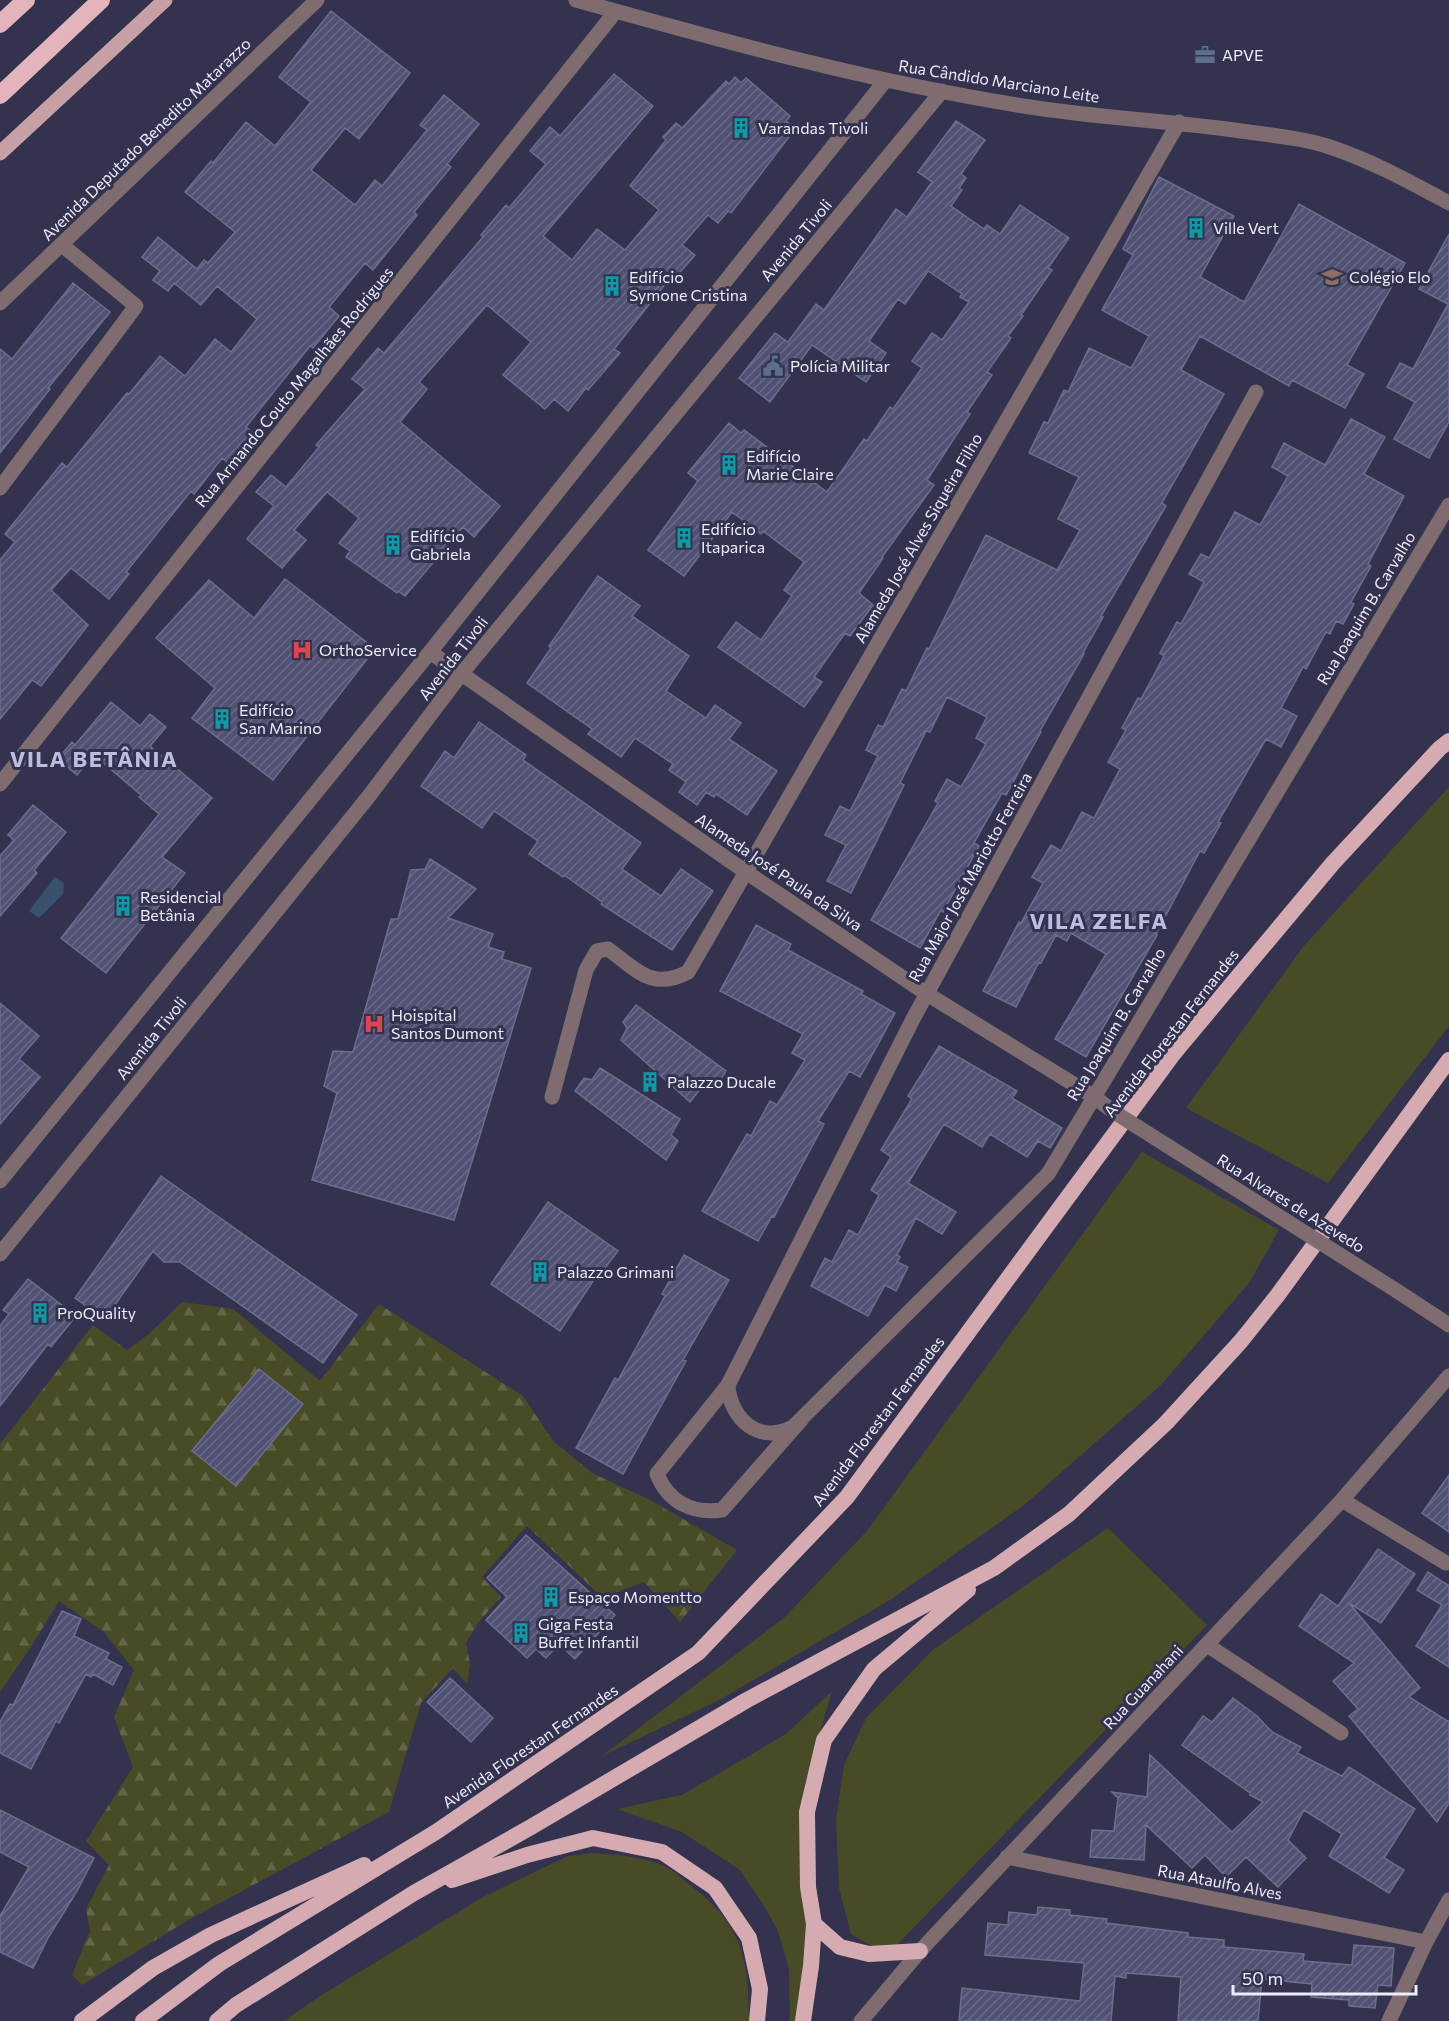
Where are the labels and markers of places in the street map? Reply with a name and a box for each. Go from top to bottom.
office icon: APVE [1193,43,1217,67]
place label: APVE [1222,45,1264,64]
building icon: Varandas Tivoli [729,116,753,140]
place label: Varandas Tivoli [758,118,868,137]
building icon: Ville Vert [1184,216,1208,240]
place label: Ville Vert [1213,218,1279,237]
school or university icon: Colégio Elo [1320,265,1344,289]
place label: Edifício Symone Cristina [629,267,747,304]
place label: Colégio Elo [1349,267,1431,286]
building icon: Edifício Symone Cristina [600,274,624,298]
public building icon: Polícia Militar [761,354,785,378]
place label: Polícia Militar [790,356,890,375]
place label: Edifício Marie Claire [746,446,834,483]
building icon: Edifício Marie Claire [717,453,741,477]
place label: Edifício Itaparica [701,519,765,556]
place label: Edifício Gabriela [410,526,471,563]
building icon: Edifício Itaparica [672,526,696,550]
building icon: Edifício Gabriela [381,533,405,557]
hospital icon: OrthoService [290,638,314,662]
place label: OrthoService [319,640,417,659]
place label: Edifício San Marino [239,700,322,737]
building icon: Edifício San Marino [210,707,234,731]
place label: Residencial Betânia [140,887,221,924]
building icon: Residencial Betânia [111,894,135,918]
place label: Hoispital Santos Dumont [391,1005,505,1042]
hospital icon: Hoispital Santos Dumont [362,1012,386,1036]
building icon: Palazzo Ducale [638,1070,662,1094]
place label: Palazzo Ducale [667,1072,776,1091]
building icon: Palazzo Grimani [528,1260,552,1284]
place label: Palazzo Grimani [557,1262,674,1281]
building icon: ProQuality [28,1301,52,1325]
place label: ProQuality [57,1303,136,1322]
building icon: Espaço Momentto [539,1585,563,1609]
place label: Espaço Momentto [568,1587,702,1606]
place label: Giga Festa Buffet Infantil [538,1614,639,1651]
building icon: Giga Festa Buffet Infantil [509,1621,533,1645]

